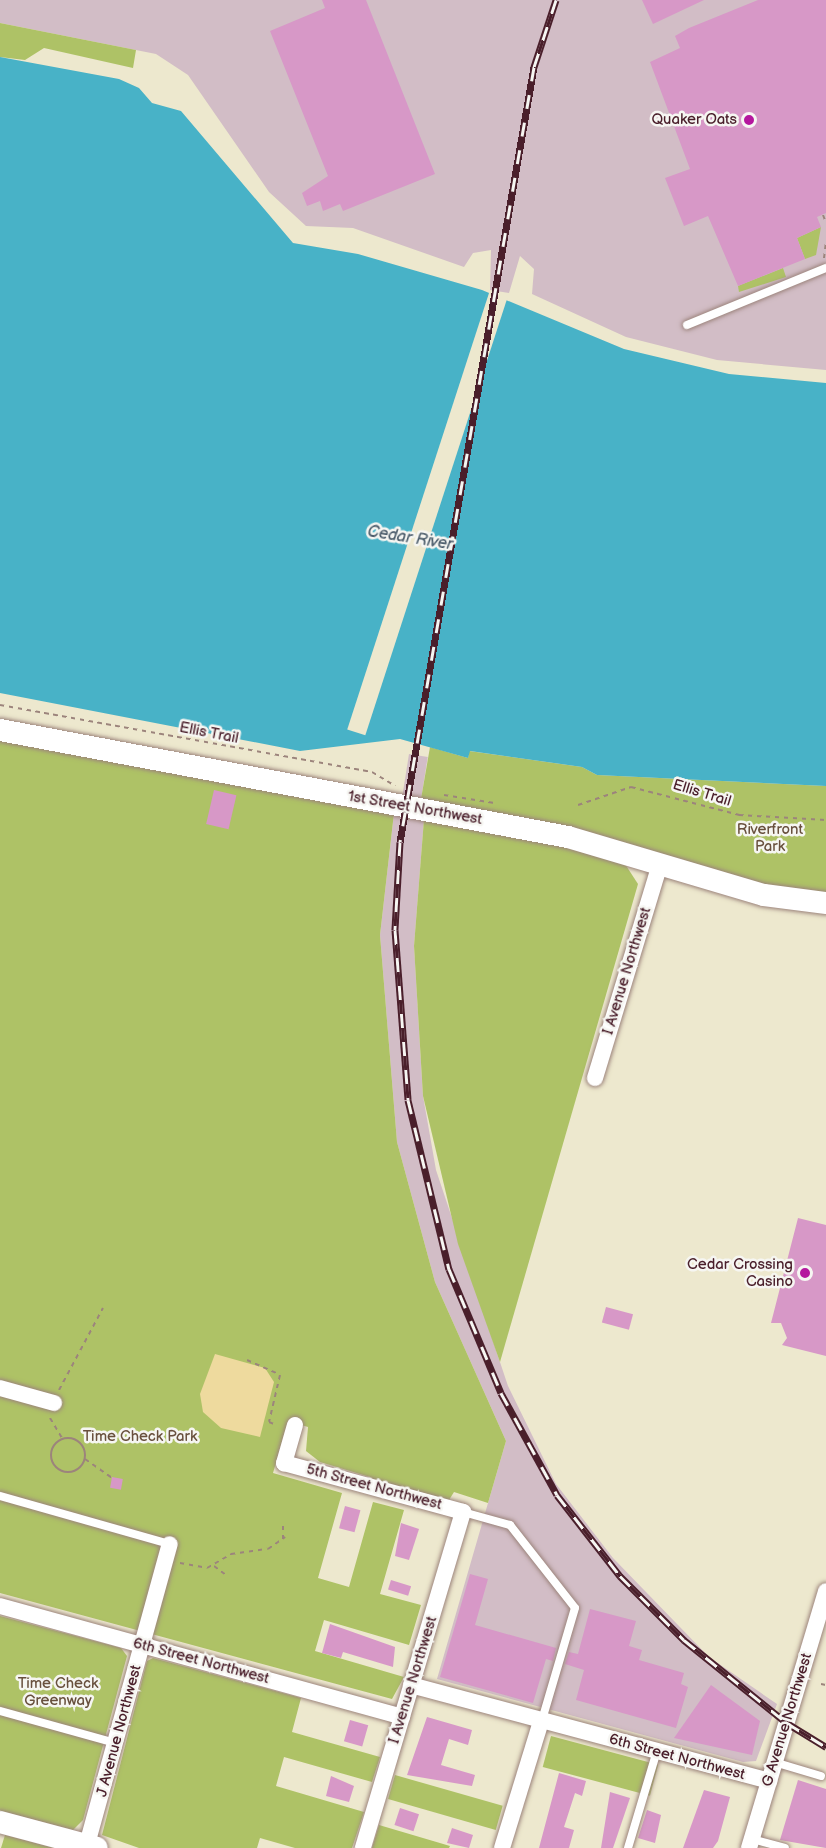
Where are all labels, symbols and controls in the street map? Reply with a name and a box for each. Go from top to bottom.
place label: Quaker Oats [651,111,737,129]
marker: Quaker Oats [742,113,756,127]
water label: Cedar River [366,523,454,555]
street label: Ellis Trail [178,718,240,748]
street label: Ellis Trail [671,776,733,810]
street label: 1st Street Northwest [346,787,484,829]
park label: Riverfront Park [737,820,803,855]
street label: I Avenue Northwest [599,905,655,1037]
place label: Cedar Crossing Casino [687,1255,793,1290]
marker: Cedar Crossing Casino [798,1266,812,1280]
park label: Time Check Park [83,1428,197,1446]
street label: 5th Street Northwest [304,1460,444,1514]
street label: I Avenue Northwest [385,1614,441,1746]
street label: 6th Street Northwest [131,1634,271,1688]
street label: G Avenue Northwest [758,1651,816,1789]
street label: J Avenue Northwest [93,1663,145,1799]
park label: Time Check Greenway [18,1674,98,1709]
street label: 6th Street Northwest [607,1730,747,1784]

